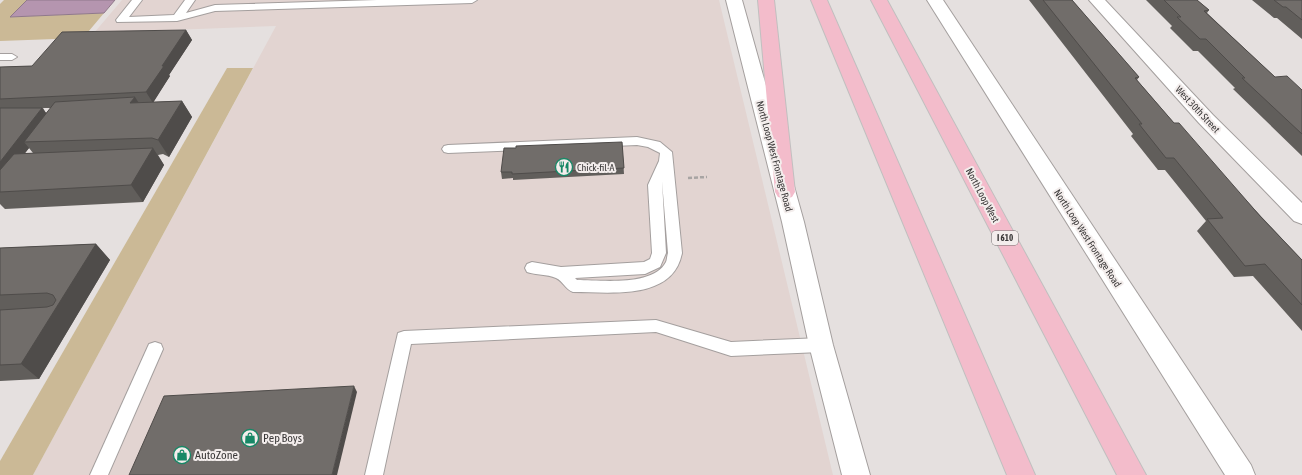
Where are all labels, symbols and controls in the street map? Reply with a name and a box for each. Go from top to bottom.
street label: West 30th Street [1173,84,1222,135]
street label: North Loop West Frontage Road [754,100,795,213]
restaurant icon: Chick-fil-A [554,157,574,177]
place label: Chick-fil-A [577,162,614,173]
street label: North Loop West [964,166,1002,224]
street label: North Loop West Frontage Road [1052,187,1123,289]
road number: I 610 [992,231,1018,245]
shop icon: Pep Boys [240,428,260,448]
place label: Pep Boys [263,431,302,445]
shop icon: AutoZone [172,445,192,465]
place label: AutoZone [195,448,238,462]

